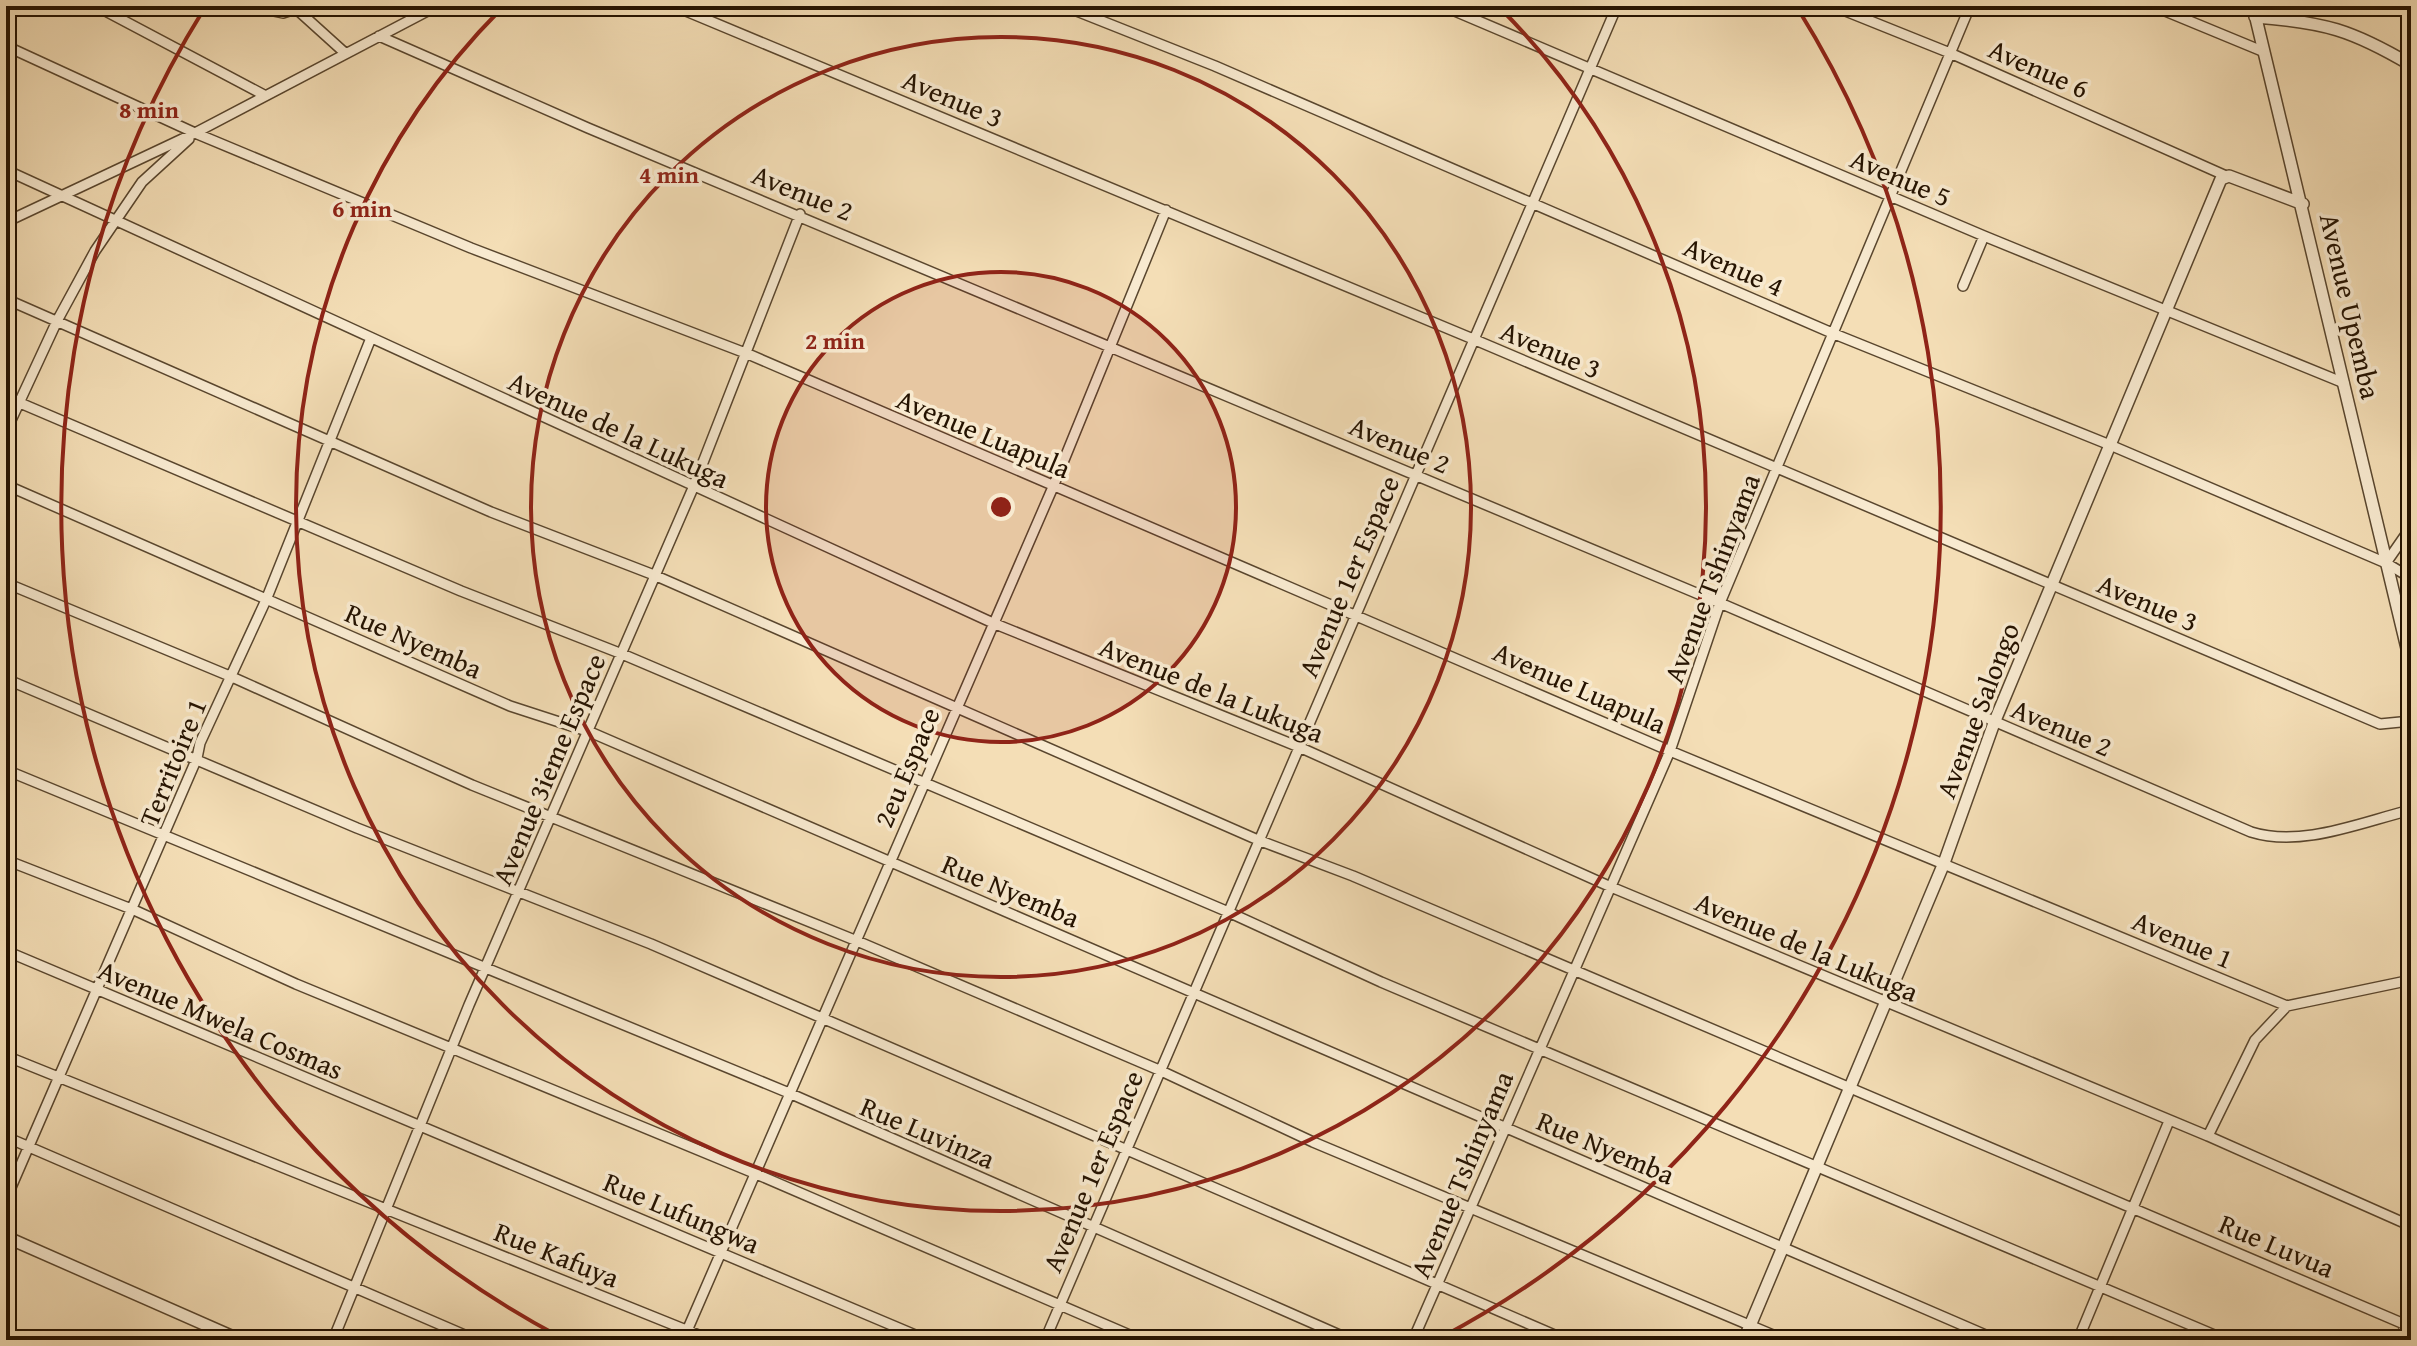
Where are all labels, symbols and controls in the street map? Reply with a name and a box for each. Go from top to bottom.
street label: Avenue 6 [1982,28,2096,108]
street label: Avenue 3 [896,58,1010,138]
text: 8 min [119,92,179,127]
street label: Avenue 5 [1844,137,1958,217]
street label: Avenue 2 [746,153,860,231]
text: 4 min [639,157,699,192]
text: 6 min [332,191,392,226]
street label: Avenue Upemba [2310,209,2392,404]
street label: Avenue 4 [1677,226,1791,306]
street label: Avenue 3 [1494,309,1608,389]
text: 2 min [805,323,865,358]
street label: Avenue de la Lukuga [502,360,737,498]
street label: Avenue Luapula [891,378,1078,488]
street label: Avenue 2 [1343,404,1457,484]
street label: Avenue Tshinyama [1652,467,1770,689]
street label: Avenue 1er Espace [1287,469,1409,683]
centre of rings [987,493,1015,521]
street label: Avenue 3 [2091,562,2205,642]
street label: Rue Nyemba [339,592,490,689]
street label: Avenue Salongo [1925,616,2029,804]
street label: Avenue de la Lukuga [1094,625,1331,753]
street label: Avenue Luapula [1487,631,1674,744]
street label: Avenue 3ieme Espace [481,647,615,891]
street label: Avenue 2 [2005,687,2119,767]
street label: Territoire 1 [128,692,216,832]
street label: 2eu Espace [862,700,950,834]
street label: Rue Nyemba [936,843,1087,938]
street label: Avenue de la Lukuga [1689,880,1926,1012]
street label: Avenue 1 [2126,899,2240,979]
street label: Avenue Mwela Cosmas [92,949,350,1089]
street label: Avenue Tshinyama [1399,1063,1523,1284]
street label: Avenue 1er Espace [1031,1064,1153,1278]
street label: Rue Luvinza [854,1085,1002,1179]
street label: Rue Nyemba [1531,1100,1682,1195]
street label: Rue Lufungwa [598,1161,767,1264]
street label: Rue Luvua [2213,1202,2342,1288]
street label: Rue Kafuya [488,1210,626,1298]

